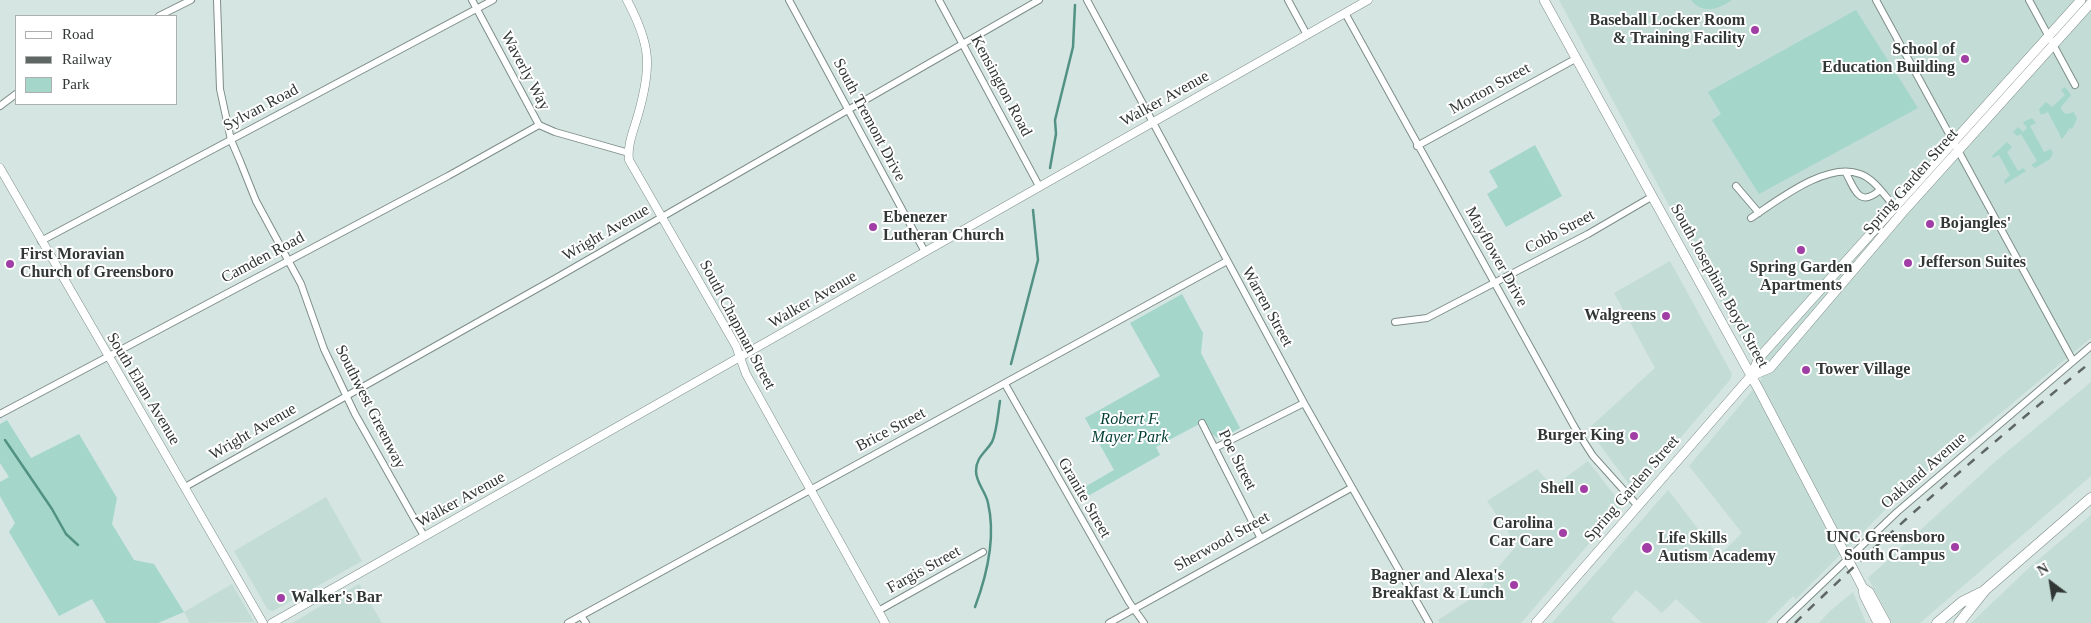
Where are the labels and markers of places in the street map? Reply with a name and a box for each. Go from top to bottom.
place label: Baseball Locker Room & Training Facility [1589,11,1745,49]
marker: Baseball Locker Room & Training Facility [1749,24,1761,36]
place label: School of Education Building [1822,40,1955,78]
marker: School of Education Building [1959,53,1971,65]
place label: Ebenezer Lutheran Church [883,208,1004,246]
place label: Bojangles' [1940,214,2011,234]
marker: Bojangles' [1924,218,1936,230]
marker: Ebenezer Lutheran Church [867,221,879,233]
marker: Spring Garden Apartments [1795,244,1807,256]
place label: First Moravian Church of Greensboro [20,245,174,283]
place label: Jefferson Suites [1918,253,2026,273]
marker: Jefferson Suites [1902,257,1914,269]
marker: First Moravian Church of Greensboro [4,258,16,270]
place label: Spring Garden Apartments [1750,258,1852,296]
place label: Walgreens [1584,306,1656,326]
marker: Walgreens [1660,310,1672,322]
place label: Tower Village [1816,360,1910,380]
marker: Tower Village [1800,364,1812,376]
place label: Burger King [1537,426,1624,446]
marker: Burger King [1628,430,1640,442]
place label: Shell [1540,479,1574,499]
marker: Shell [1578,483,1590,495]
place label: Carolina Car Care [1489,514,1553,552]
marker: Carolina Car Care [1557,527,1569,539]
place label: UNC Greensboro South Campus [1826,528,1945,566]
place label: Life Skills Autism Academy [1658,529,1776,567]
marker: Life Skills Autism Academy [1640,541,1654,555]
marker: UNC Greensboro South Campus [1949,541,1961,553]
place label: Bagner and Alexa's Breakfast & Lunch [1371,566,1504,604]
marker: Bagner and Alexa's Breakfast & Lunch [1508,579,1520,591]
place label: Walker's Bar [291,588,382,608]
marker: Walker's Bar [275,592,287,604]

